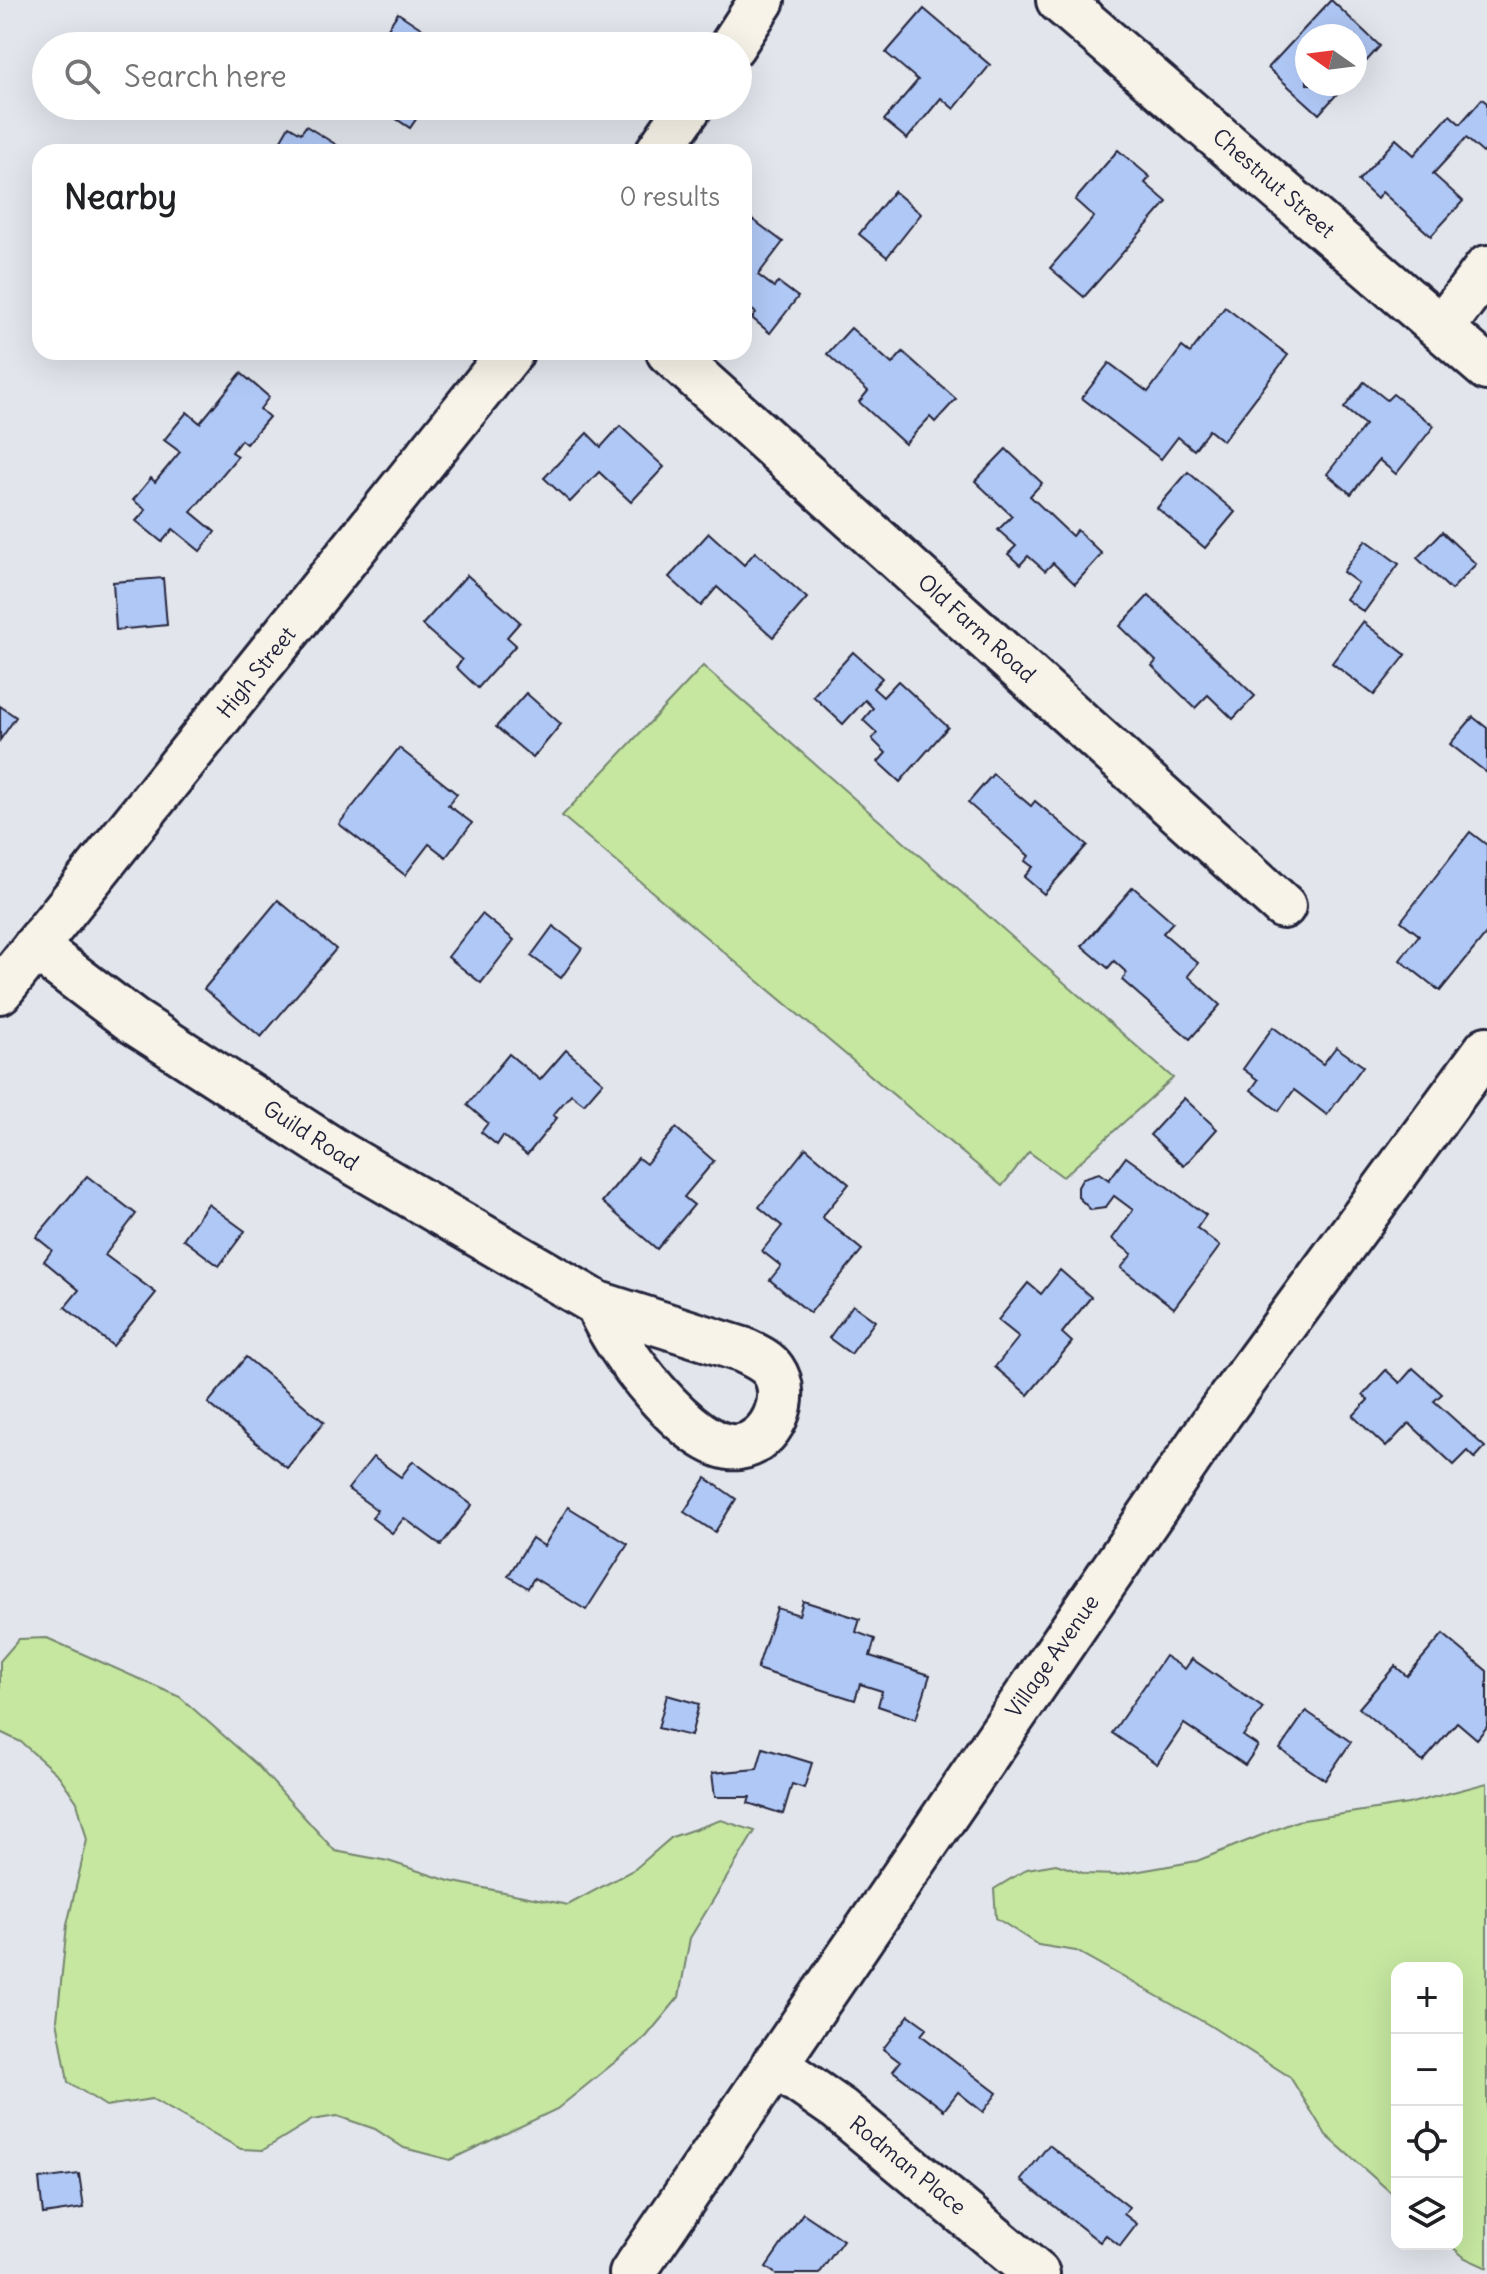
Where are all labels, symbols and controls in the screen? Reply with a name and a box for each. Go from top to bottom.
north arrow [1295,24,1367,96]
search box [32,32,752,120]
icon: search [60,54,104,98]
text: Search here [124,57,287,95]
street label: Chestnut Street [1207,122,1341,244]
text: Nearby [64,175,177,218]
text: 0 results [619,180,720,213]
street label: Old Farm Road [912,568,1042,688]
street label: High Street [211,621,301,723]
street label: Guild Road [258,1094,364,1176]
street label: Village Avenue [999,1589,1105,1723]
map controls [1391,1962,1463,2250]
button: + [1391,1962,1463,2034]
button: − [1391,2034,1463,2106]
button: locate [1391,2106,1463,2178]
street label: Rodman Place [844,2109,972,2221]
button: layers [1391,2178,1463,2250]

